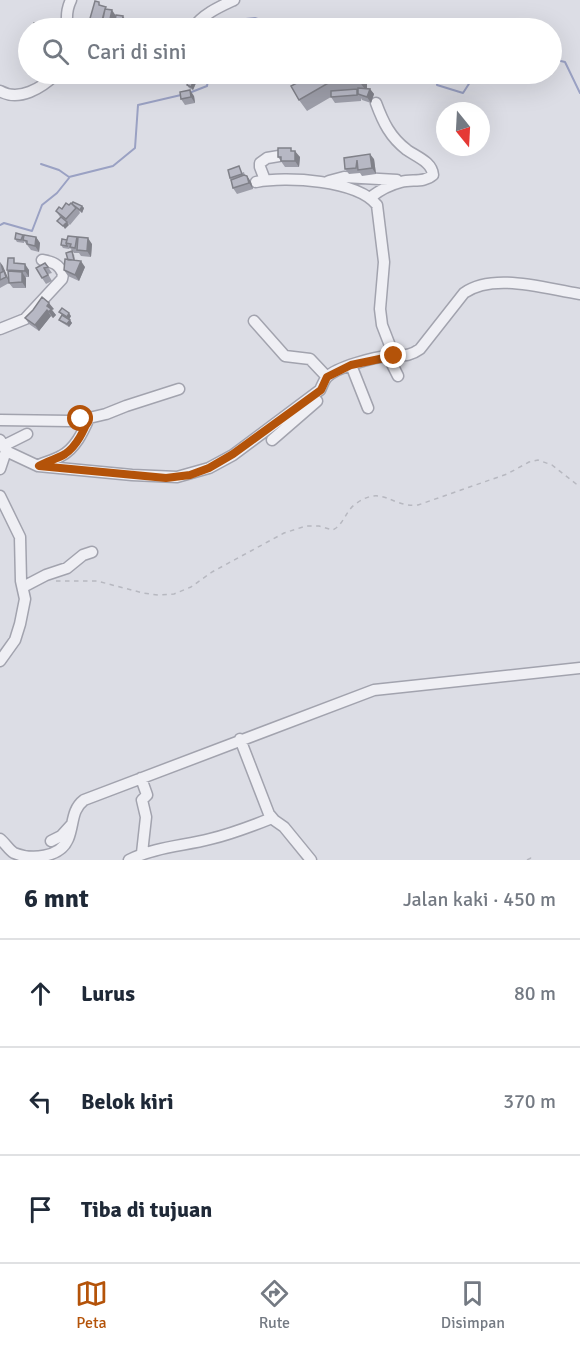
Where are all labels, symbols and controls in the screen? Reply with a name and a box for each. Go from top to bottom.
search box [18,18,562,84]
icon: search [39,35,72,68]
text: Cari di sini [87,38,187,65]
north arrow [436,102,490,156]
route end [380,342,406,368]
route start [67,405,93,431]
text: 6 mnt [24,883,89,915]
text: Jalan kaki · 450 m [403,887,556,912]
icon: ahead [24,977,57,1010]
text: Lurus [81,980,135,1007]
text: 80 m [514,981,556,1006]
icon: left [24,1085,57,1118]
text: Belok kiri [81,1088,174,1115]
text: 370 m [503,1089,556,1114]
icon: arrive [24,1193,57,1226]
text: Tiba di tujuan [81,1196,212,1223]
tab: Peta [75,1277,108,1333]
tab: Rute [258,1277,291,1333]
tab: Disimpan [441,1277,505,1333]

